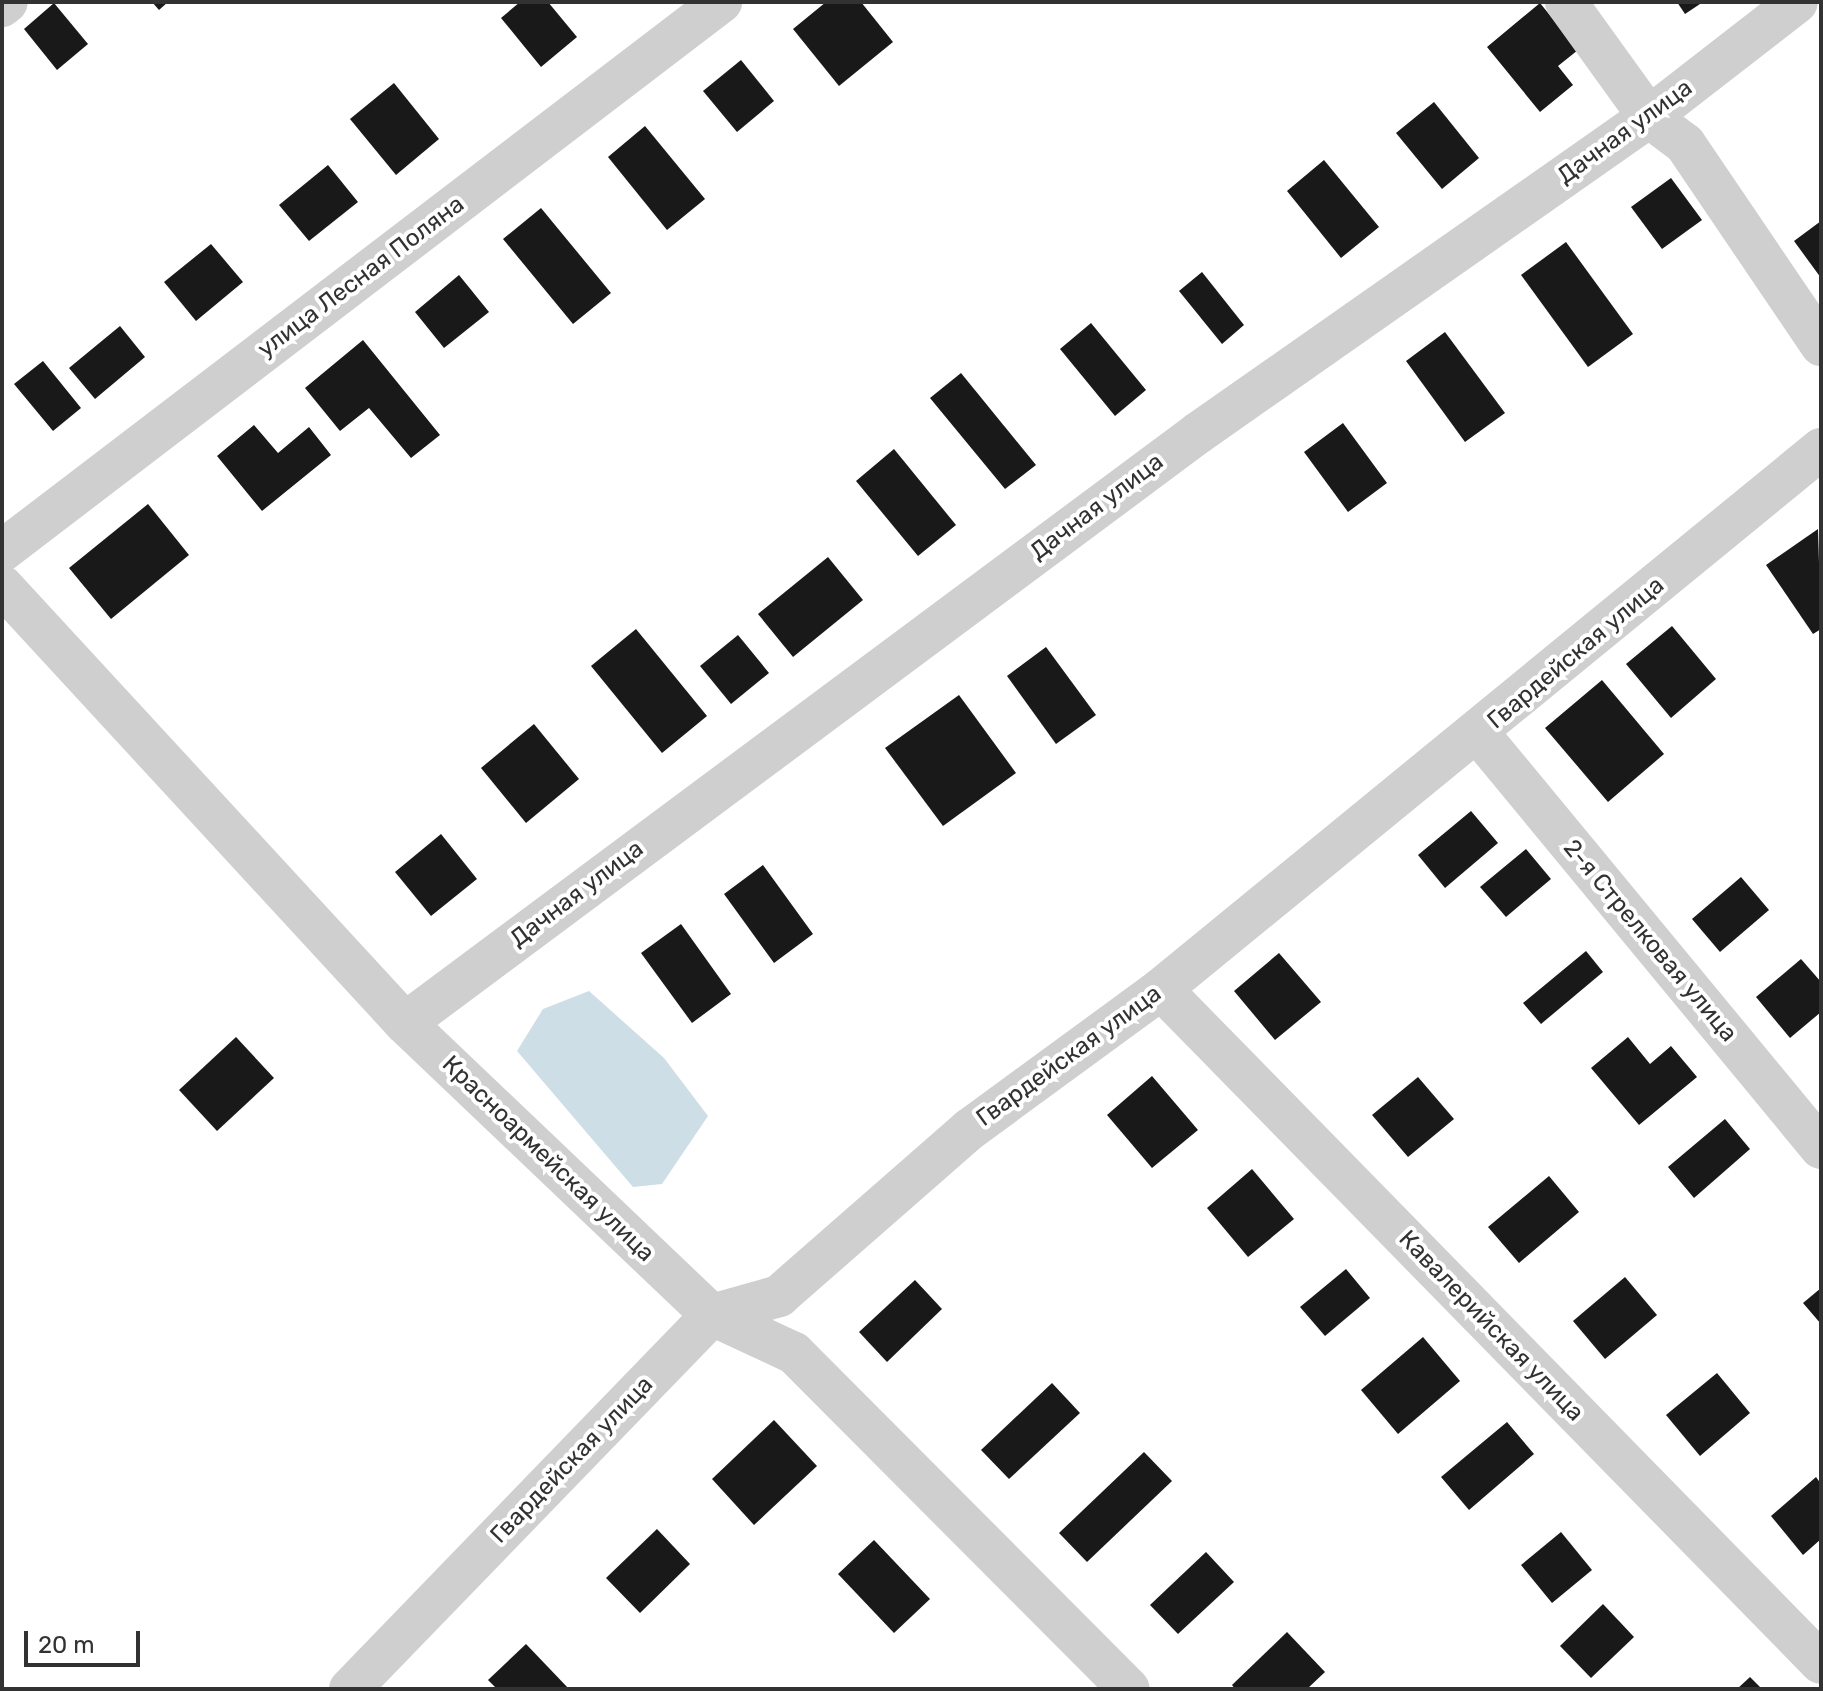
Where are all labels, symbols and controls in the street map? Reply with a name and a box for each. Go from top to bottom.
street label: Дачная улица [1552,74,1698,190]
street label: улица Лесная Поляна [252,190,470,364]
street label: Дачная улица [1025,448,1169,566]
street label: Гвардейская улица [1482,571,1670,735]
street label: 2-я Стрелковая улица [1557,834,1743,1048]
street label: Дачная улица [505,835,649,953]
street label: Гвардейская улица [971,979,1167,1133]
street label: Красноармейская улица [436,1050,660,1268]
street label: Кавалерийская улица [1393,1225,1589,1427]
street label: Гвардейская улица [485,1370,659,1550]
scale bar [28,1615,144,1665]
text: 20 m [38,1631,95,1659]

